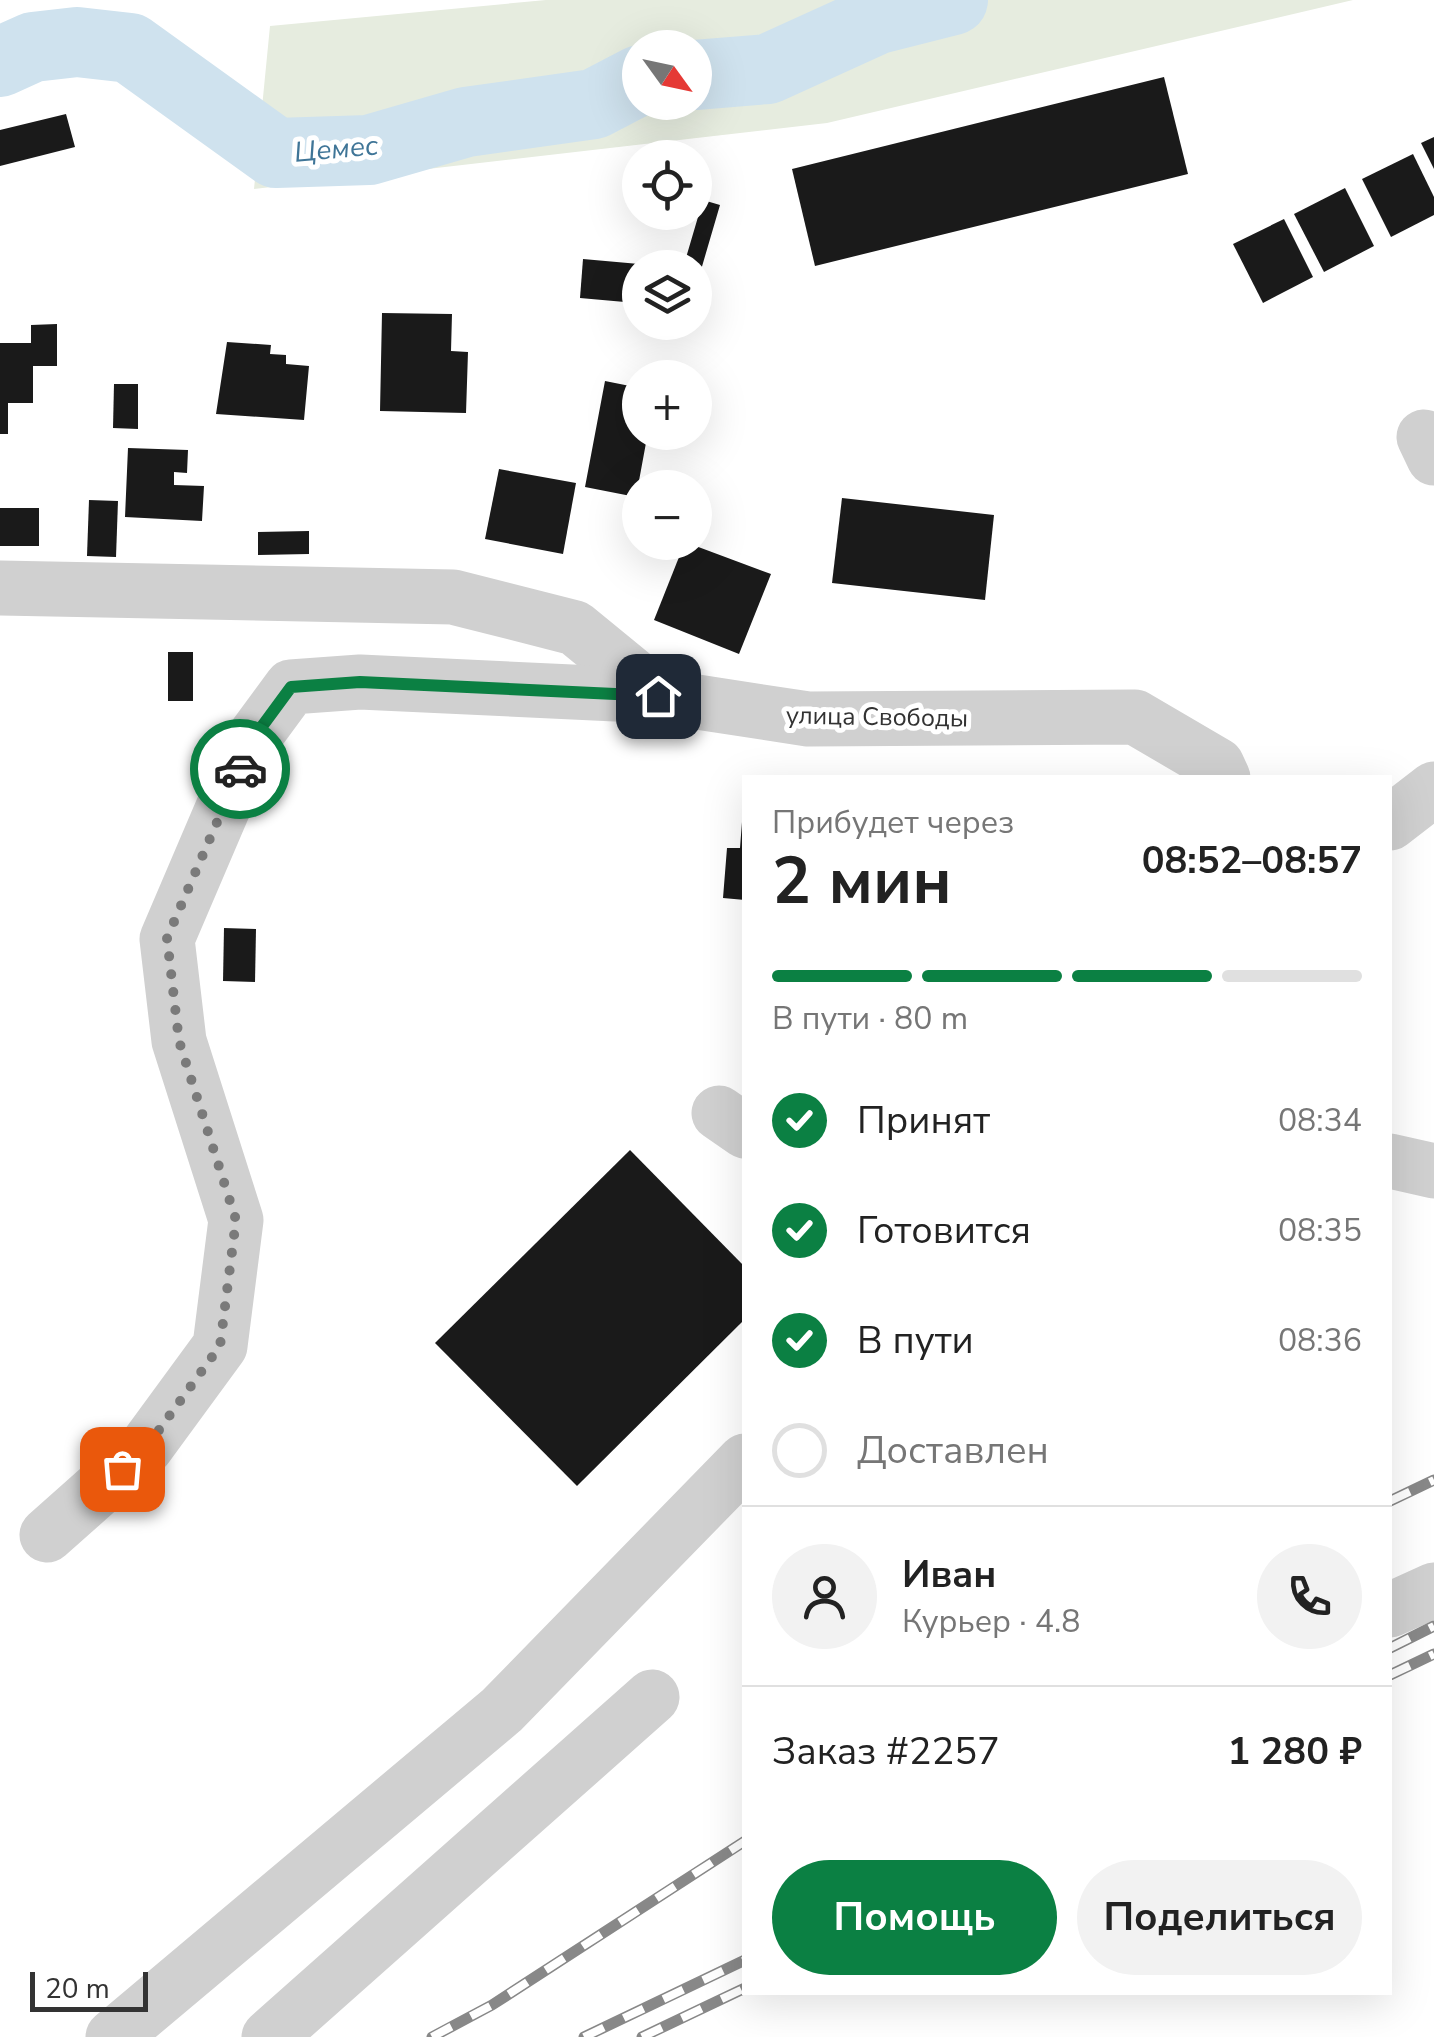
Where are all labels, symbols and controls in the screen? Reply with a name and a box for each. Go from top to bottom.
north arrow [622,30,712,120]
map controls [622,30,712,560]
water label: Цемес [292,126,380,172]
button: locate [622,140,712,230]
button: layers [622,250,712,340]
button: + [622,360,712,450]
button: − [622,470,712,560]
pin [616,654,701,739]
icon: home [631,669,686,724]
street label: улица Свободы [786,698,968,736]
courier [190,719,290,819]
icon: car [213,742,268,797]
text: Прибудет через [772,801,1014,844]
text: 08:52–08:57 [1142,835,1362,886]
text: 2 мин [772,837,952,926]
text: В пути · 80 m [772,997,968,1040]
icon: check [772,1093,827,1148]
text: Принят [857,1095,990,1146]
text: 08:34 [1278,1099,1362,1142]
icon: check [772,1203,827,1258]
text: Готовится [857,1205,1031,1256]
text: 08:35 [1278,1209,1362,1252]
icon: check [772,1313,827,1368]
text: В пути [857,1315,974,1366]
text: 08:36 [1278,1319,1362,1362]
text: Доставлен [857,1425,1049,1476]
pin [80,1427,165,1512]
icon: bag [95,1442,150,1497]
button: person [772,1544,877,1649]
button: phone [1257,1544,1362,1649]
text: Иван [902,1549,996,1600]
text: Курьер · 4.8 [902,1600,1080,1643]
text: Заказ #2257 [772,1726,1000,1777]
text: 1 280 ₽ [1227,1726,1362,1777]
button: Помощь [772,1860,1057,1975]
button: Поделиться [1077,1860,1362,1975]
scale bar [30,1967,148,2012]
text: 20 m [45,1970,110,2008]

